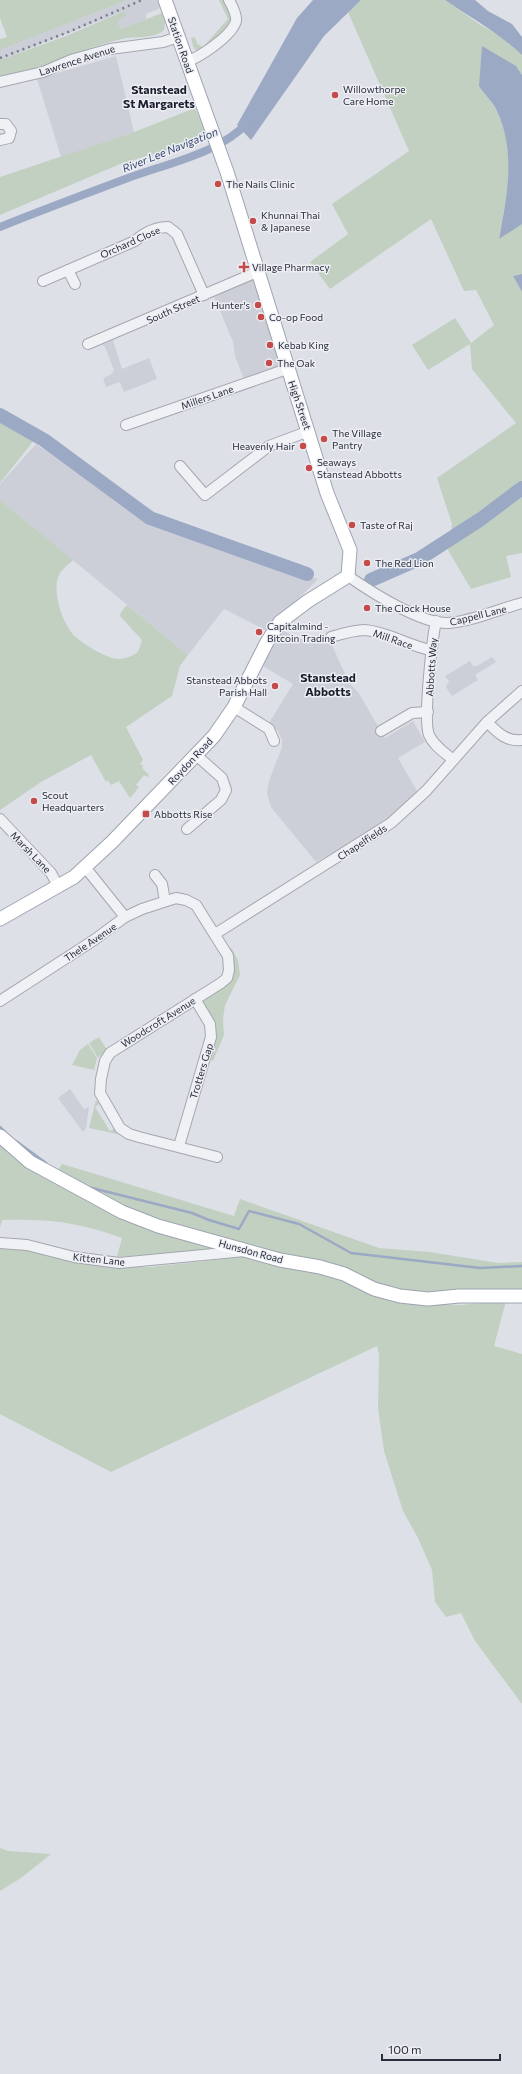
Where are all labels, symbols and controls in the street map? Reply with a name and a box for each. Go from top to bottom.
street label: Station Road [166,15,196,75]
street label: Lawrence Avenue [38,42,116,78]
district label: Stanstead St Margarets [123,82,195,110]
place label: Willowthorpe Care Home [343,83,406,107]
marker: Willowthorpe Care Home [330,90,340,100]
water label: River Lee Navigation [120,124,220,175]
place label: The Nails Clinic [226,178,295,190]
marker: The Nails Clinic [213,179,223,189]
place label: Khunnai Thai & Japanese [261,209,320,233]
marker: Khunnai Thai & Japanese [248,216,258,226]
street label: Orchard Close [98,223,162,261]
place label: Village Pharmacy [252,261,330,273]
marker: Village Pharmacy [239,262,249,272]
street label: South Street [144,292,202,326]
place label: Hunter's [211,299,250,311]
marker: Hunter's [253,300,263,310]
place label: Co-op Food [269,311,323,323]
marker: Co-op Food [256,312,266,322]
place label: Kebab King [278,339,330,351]
marker: Kebab King [265,340,275,350]
place label: The Oak [277,357,316,369]
marker: The Oak [264,358,274,368]
street label: High Street [286,379,314,431]
street label: Millers Lane [179,382,235,412]
place label: The Village Pantry [332,427,382,451]
marker: The Village Pantry [319,434,329,444]
place label: Heavenly Hair [232,440,295,452]
marker: Heavenly Hair [298,441,308,451]
place label: Seaways Stanstead Abbotts [317,456,402,480]
marker: Seaways Stanstead Abbotts [304,463,314,473]
place label: Taste of Raj [360,519,413,531]
marker: Taste of Raj [347,520,357,530]
place label: The Red Lion [375,557,434,569]
marker: The Red Lion [362,558,372,568]
place label: The Clock House [375,602,451,614]
street label: Cappell Lane [448,602,508,628]
marker: The Clock House [362,603,372,613]
place label: Capitalmind - Bitcoin Trading [267,620,336,644]
marker: Capitalmind - Bitcoin Trading [254,627,264,637]
street label: Mill Race [372,627,414,651]
street label: Abbotts Way [423,637,439,697]
district label: Stanstead Abbotts [300,670,356,698]
place label: Stanstead Abbots Parish Hall [186,674,267,698]
marker: Stanstead Abbots Parish Hall [270,681,280,691]
street label: Roydon Road [165,735,215,787]
place label: Scout Headquarters [42,789,105,813]
marker: Scout Headquarters [29,796,39,806]
place label: Abbotts Rise [154,808,212,820]
marker: Abbotts Rise [141,809,151,819]
street label: Chapelfields [335,821,389,862]
street label: Marsh Lane [8,829,54,875]
street label: Thele Avenue [62,920,118,964]
street label: Woodcroft Avenue [119,994,197,1050]
street label: Trotters Gap [187,1042,215,1100]
street label: Hunsdon Road [218,1237,285,1265]
street label: Kitten Lane [72,1250,126,1268]
scale bar [382,2036,500,2062]
text: 100 m [388,2042,422,2056]

